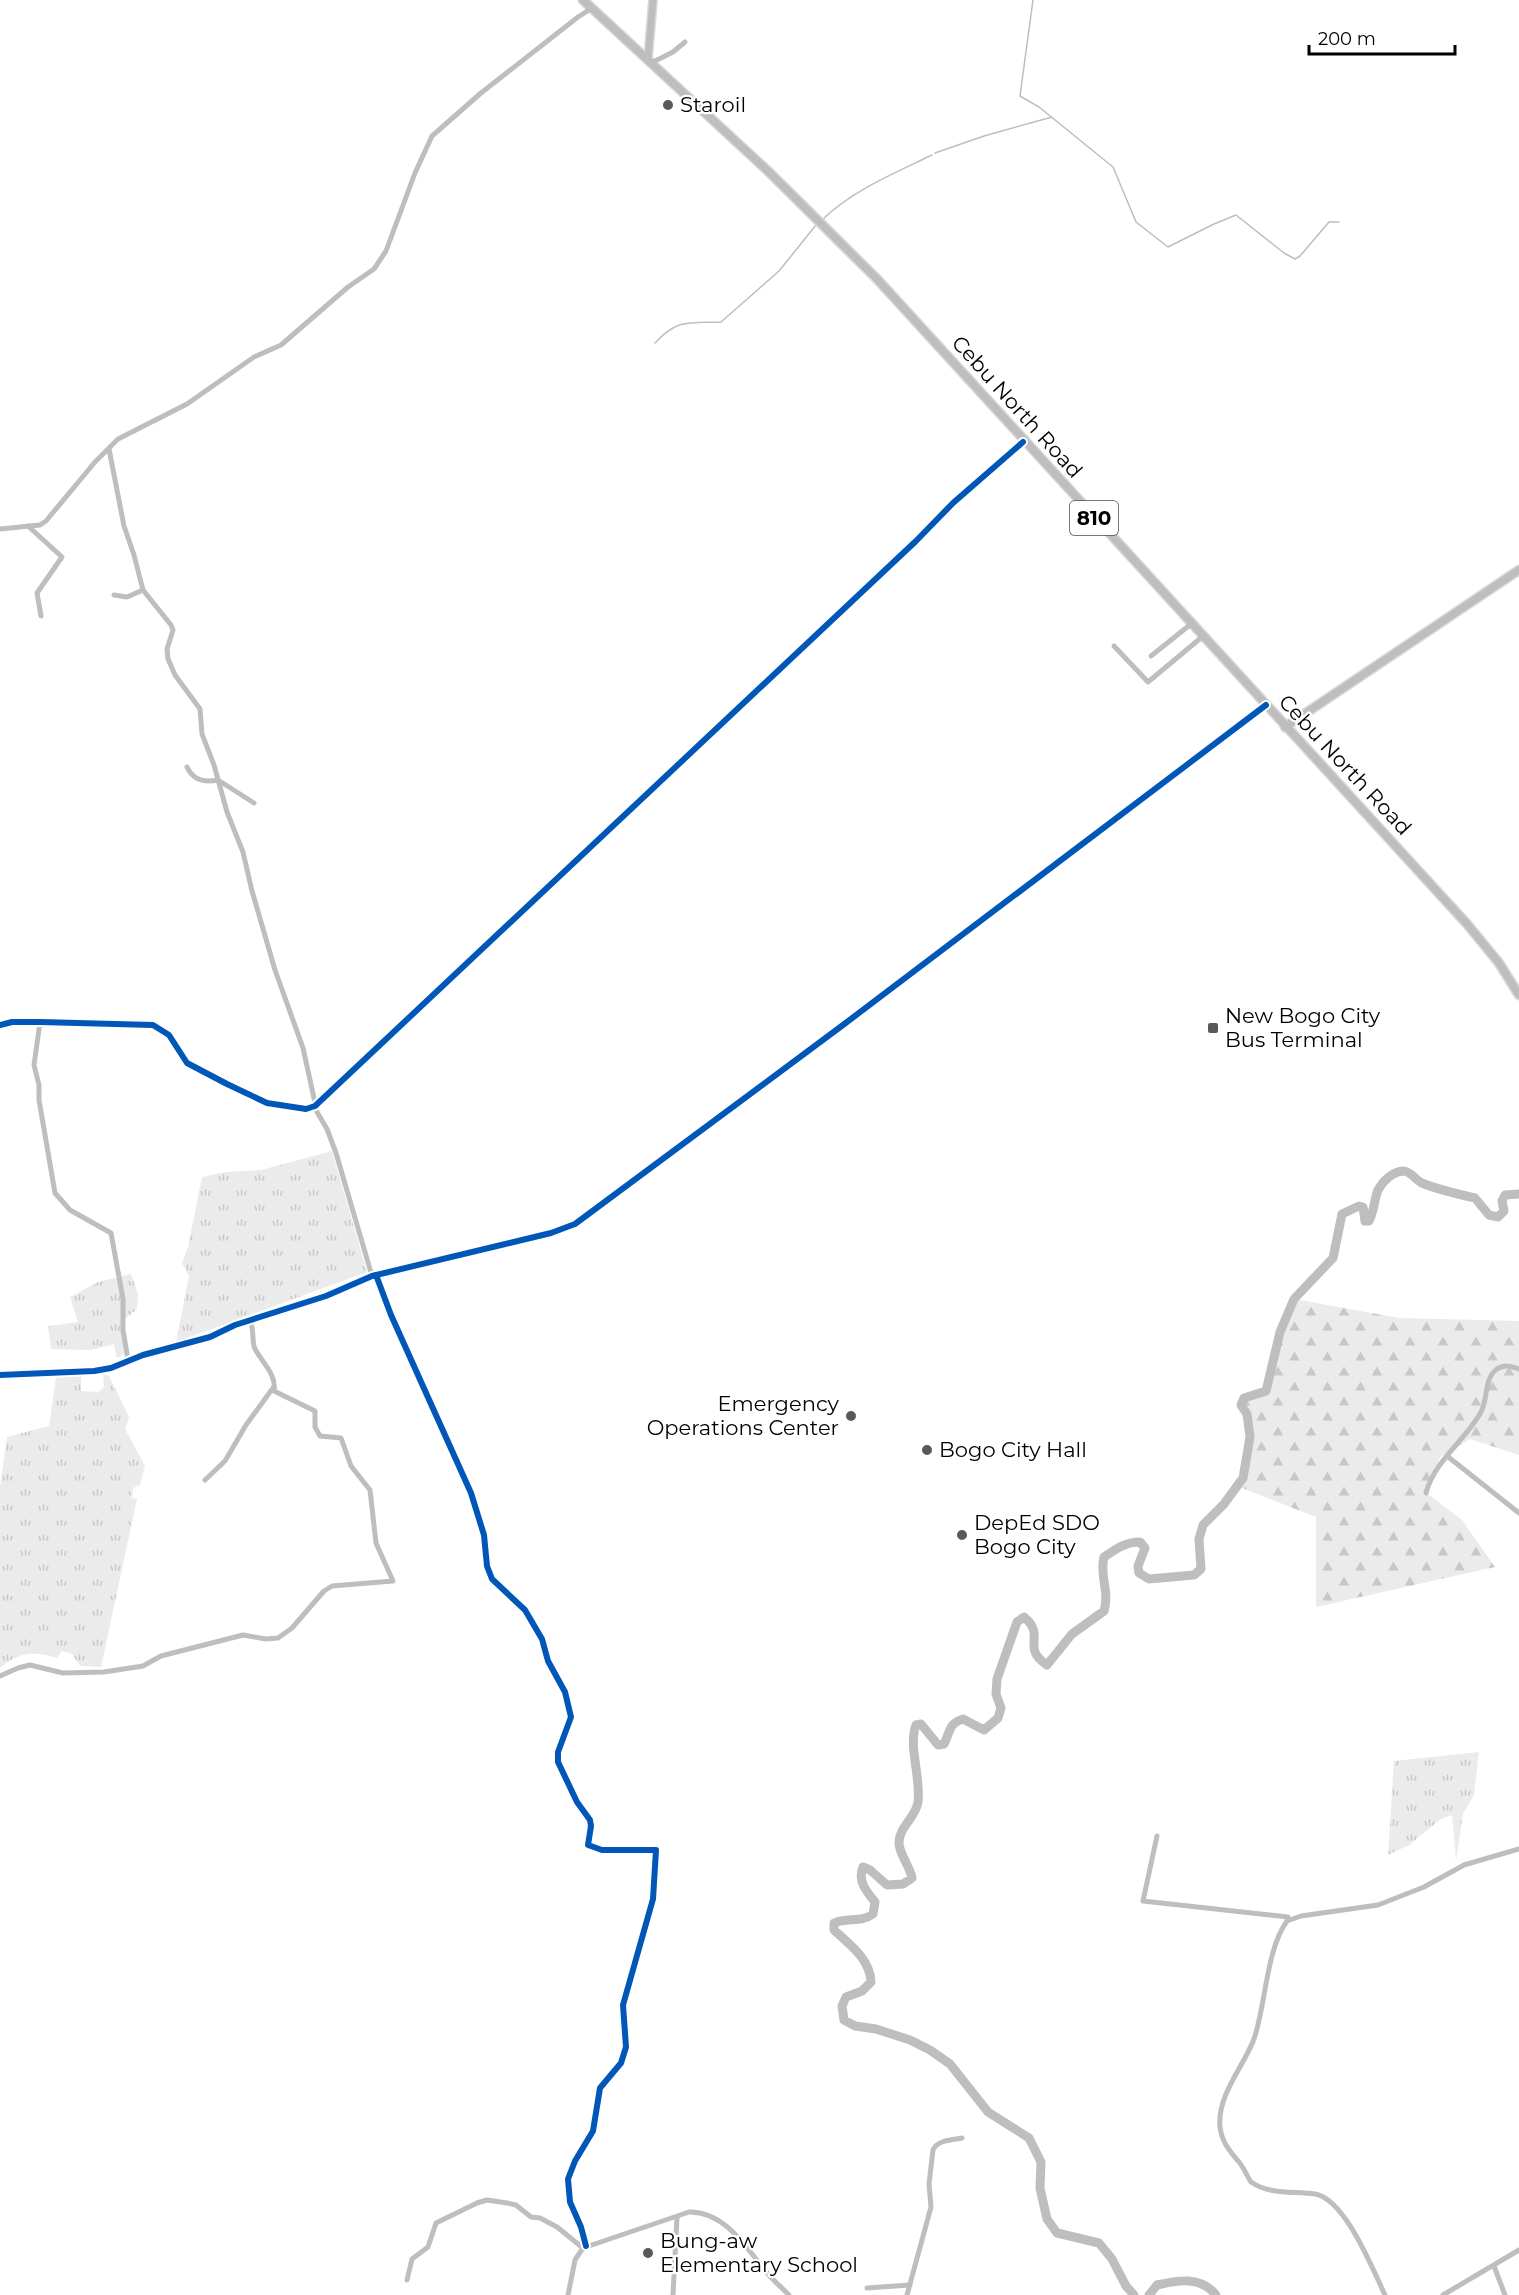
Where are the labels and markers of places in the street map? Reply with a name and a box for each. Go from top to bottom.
place label: Staroil [680,92,746,117]
marker: Staroil [661,98,675,112]
place label: New Bogo City Bus Terminal [1225,1003,1381,1052]
marker: New Bogo City Bus Terminal [1206,1021,1220,1035]
place label: Emergency Operations Center [647,1391,840,1440]
marker: Emergency Operations Center [844,1409,858,1423]
place label: Bogo City Hall [939,1437,1087,1462]
marker: Bogo City Hall [920,1443,934,1457]
place label: DepEd SDO Bogo City [974,1510,1100,1559]
marker: DepEd SDO Bogo City [955,1528,969,1542]
place label: Bung-aw Elementary School [660,2228,858,2277]
marker: Bung-aw Elementary School [641,2246,655,2260]

